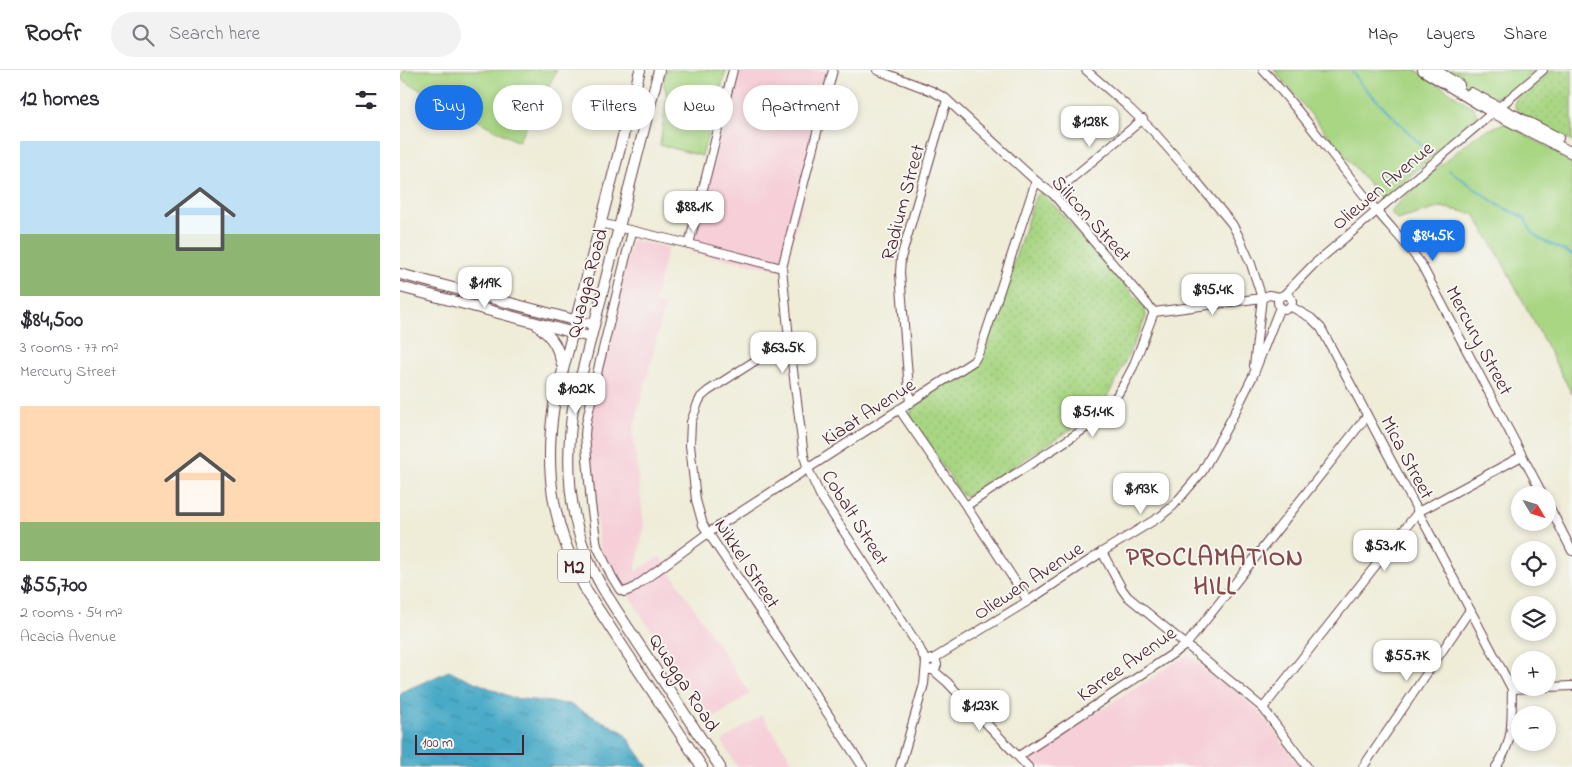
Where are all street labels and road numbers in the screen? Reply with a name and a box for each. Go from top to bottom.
street label: Oliewen Avenue [1326,135,1441,238]
street label: Radium Street [875,141,934,264]
street label: Silicon Street [1043,170,1137,270]
street label: Quagga Road [560,226,618,342]
street label: Mercury Street [1437,281,1519,401]
street label: Kiaat Avenue [817,372,922,454]
street label: Mica Street [1372,411,1440,505]
street label: Cobalt Street [813,465,895,572]
street label: Nikkel Street [706,514,786,615]
street label: Oliewen Avenue [969,536,1090,629]
road number: M2 [558,550,590,582]
street label: Karree Avenue [1072,620,1183,710]
street label: Quagga Road [639,628,726,739]

